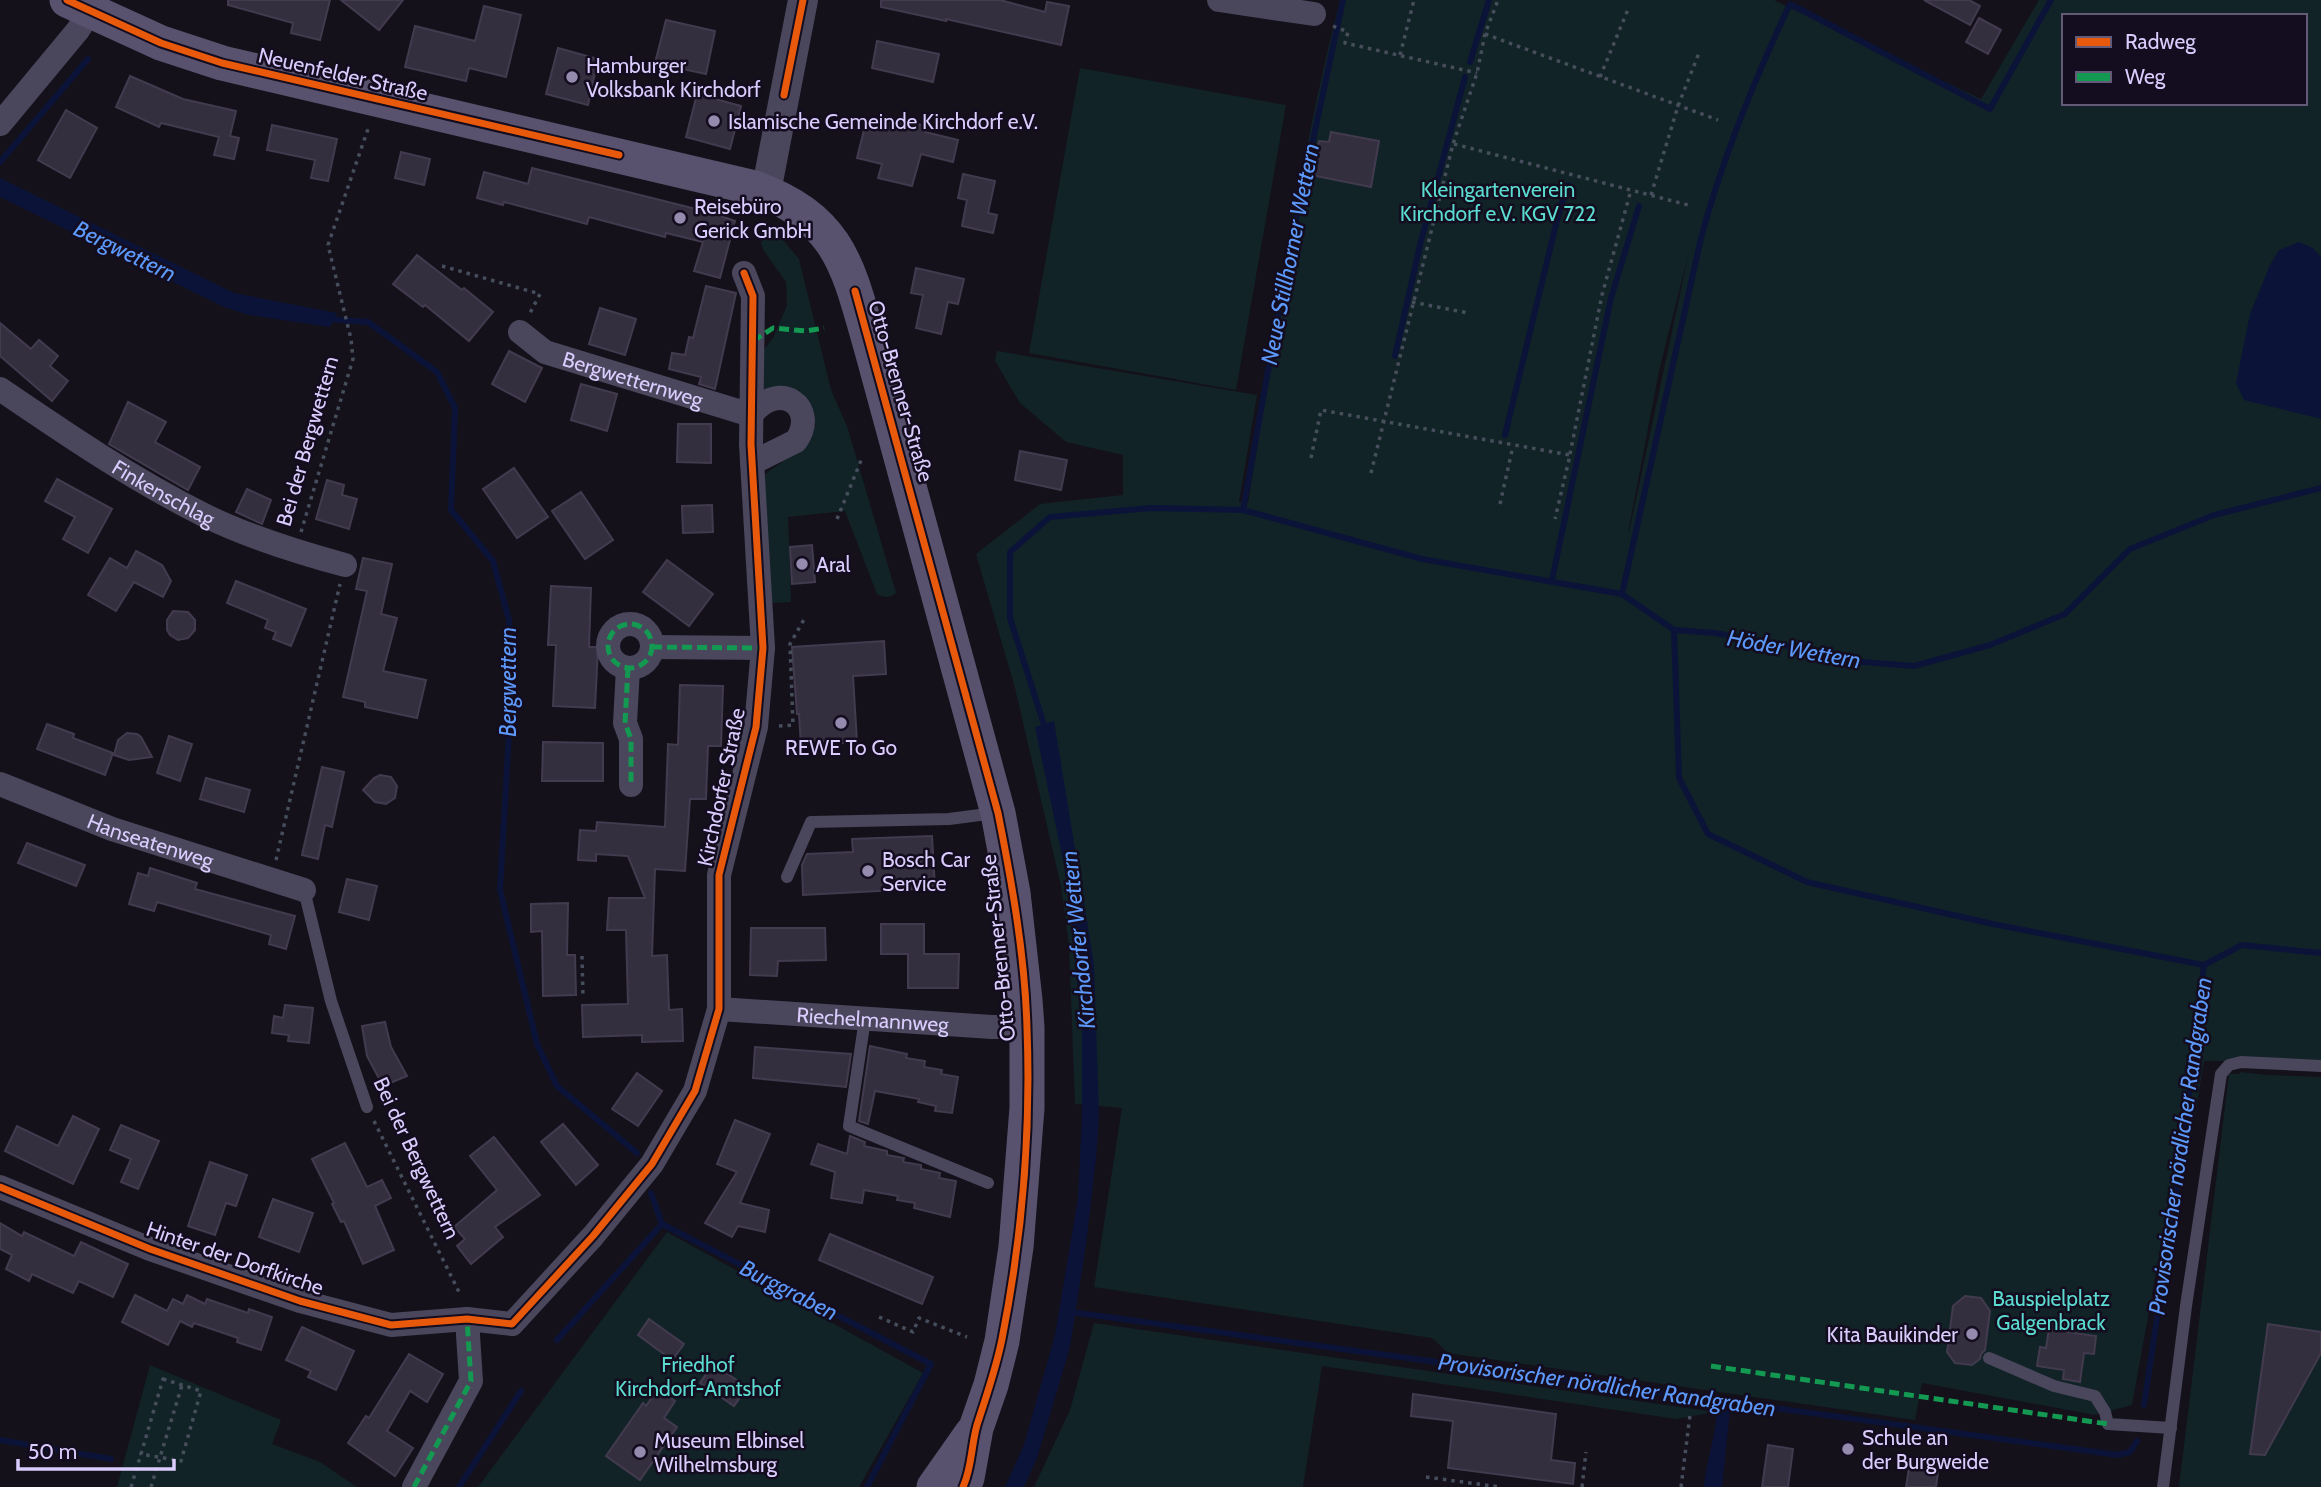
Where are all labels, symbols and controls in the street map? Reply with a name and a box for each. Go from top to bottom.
legend [2062,14,2307,105]
text: Radweg [2125,29,2196,54]
street label: Neuenfelder Straße [256,42,430,106]
place label: Hamburger Volksbank Kirchdorf [586,53,761,102]
text: Weg [2125,64,2166,89]
marker: Hamburger Volksbank Kirchdorf [564,69,580,85]
place label: Islamische Gemeinde Kirchdorf e.V. [728,109,1038,134]
marker: Islamische Gemeinde Kirchdorf e.V. [706,113,722,129]
water label: Neue Stillhorner Wettern [1255,141,1325,367]
park label: Kleingartenverein Kirchdorf e.V. KGV 722 [1400,177,1596,226]
place label: Reisebüro Gerick GmbH [694,194,812,243]
marker: Reisebüro Gerick GmbH [672,210,688,226]
water label: Bergwettern [69,214,181,288]
street label: Otto-Brenner-Straße [863,297,939,485]
street label: Bergwetternweg [560,346,707,412]
street label: Bei der Bergwettern [271,353,343,529]
street label: Finkenschlag [108,454,220,531]
place label: Aral [816,552,851,577]
marker: Aral [794,556,810,572]
water label: Höder Wettern [1725,623,1863,675]
water label: Bergwettern [494,627,522,737]
street label: Kirchdorfer Straße [692,705,750,868]
marker: REWE To Go [833,715,849,731]
place label: REWE To Go [785,735,897,760]
street label: Hanseatenweg [84,808,217,873]
place label: Bosch Car Service [882,847,970,896]
water label: Kirchdorfer Wettern [1055,849,1101,1031]
street label: Otto-Brenner-Straße [976,853,1020,1043]
marker: Bosch Car Service [860,863,876,879]
water label: Provisorischer nördlicher Randgraben [2142,975,2218,1317]
street label: Riechelmannweg [796,1002,950,1037]
street label: Bei der Bergwettern [369,1073,465,1243]
street label: Hinter der Dorfkirche [143,1216,327,1300]
water label: Burggraben [735,1253,843,1327]
park label: Bauspielplatz Galgenbrack [1992,1286,2110,1335]
place label: Kita Bauikinder [1827,1322,1958,1347]
marker: Kita Bauikinder [1964,1326,1980,1342]
water label: Provisorischer nördlicher Randgraben [1436,1347,1778,1423]
park label: Friedhof Kirchdorf-Amtshof [615,1352,781,1401]
place label: Schule an der Burgweide [1862,1425,1989,1474]
scale bar [18,1428,173,1472]
place label: Museum Elbinsel Wilhelmsburg [654,1428,804,1477]
text: 50 m [28,1439,77,1464]
marker: Schule an der Burgweide [1840,1441,1856,1457]
marker: Museum Elbinsel Wilhelmsburg [632,1444,648,1460]

